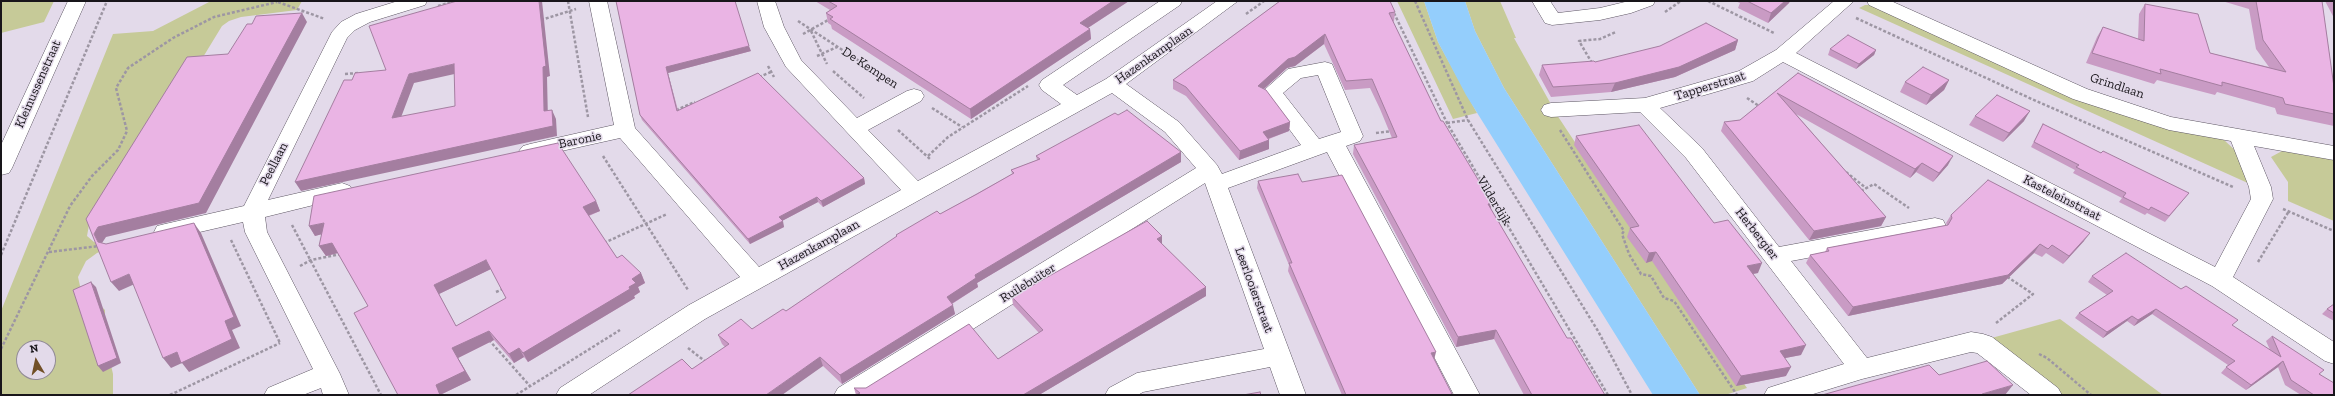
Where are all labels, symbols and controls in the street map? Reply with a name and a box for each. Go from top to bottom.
street label: Hazenkamplaan [1112,23,1196,87]
street label: Kleinussenstraat [12,38,64,130]
street label: De Kempen [839,44,901,92]
street label: Tapperstraat [1673,68,1747,104]
street label: Grindlaan [2088,70,2146,102]
street label: Baronie [557,128,603,152]
street label: Peellaan [257,140,291,188]
street label: Kasteleinstraat [2020,172,2104,224]
street label: Vilderdijk [1473,174,1515,228]
street label: Herbergier [1732,205,1782,263]
street label: Hazenkamplaan [776,216,862,274]
street label: Leerlooierstraat [1231,245,1277,335]
street label: Ruilebuiter [997,260,1059,306]
north arrow [16,340,56,380]
text: N [29,342,39,356]

